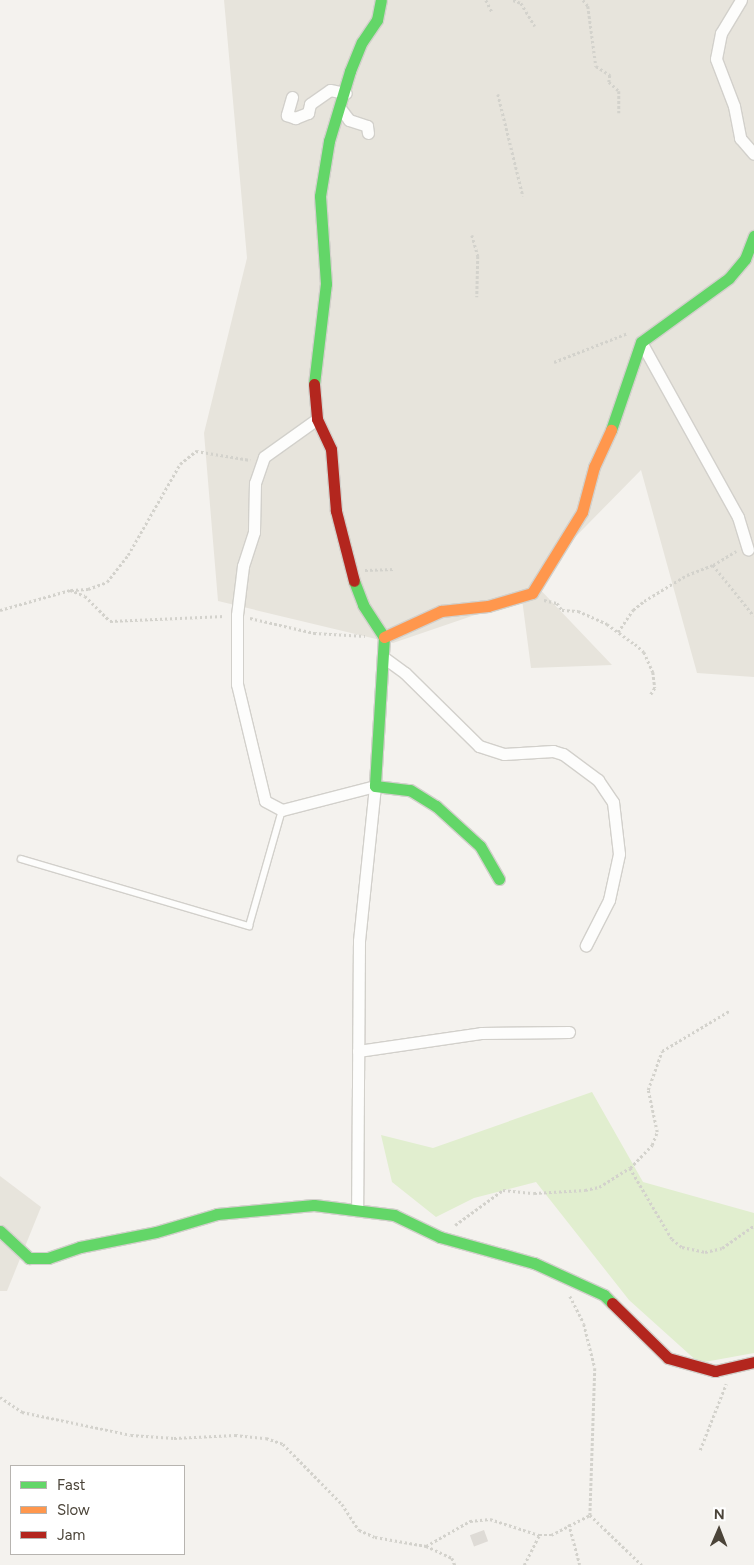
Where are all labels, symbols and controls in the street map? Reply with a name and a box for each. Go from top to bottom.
legend [10,1465,185,1555]
text: Fast [57,1476,85,1494]
text: Slow [57,1501,90,1519]
north arrow [694,1505,744,1555]
text: N [714,1506,725,1523]
text: Jam [57,1526,85,1544]

